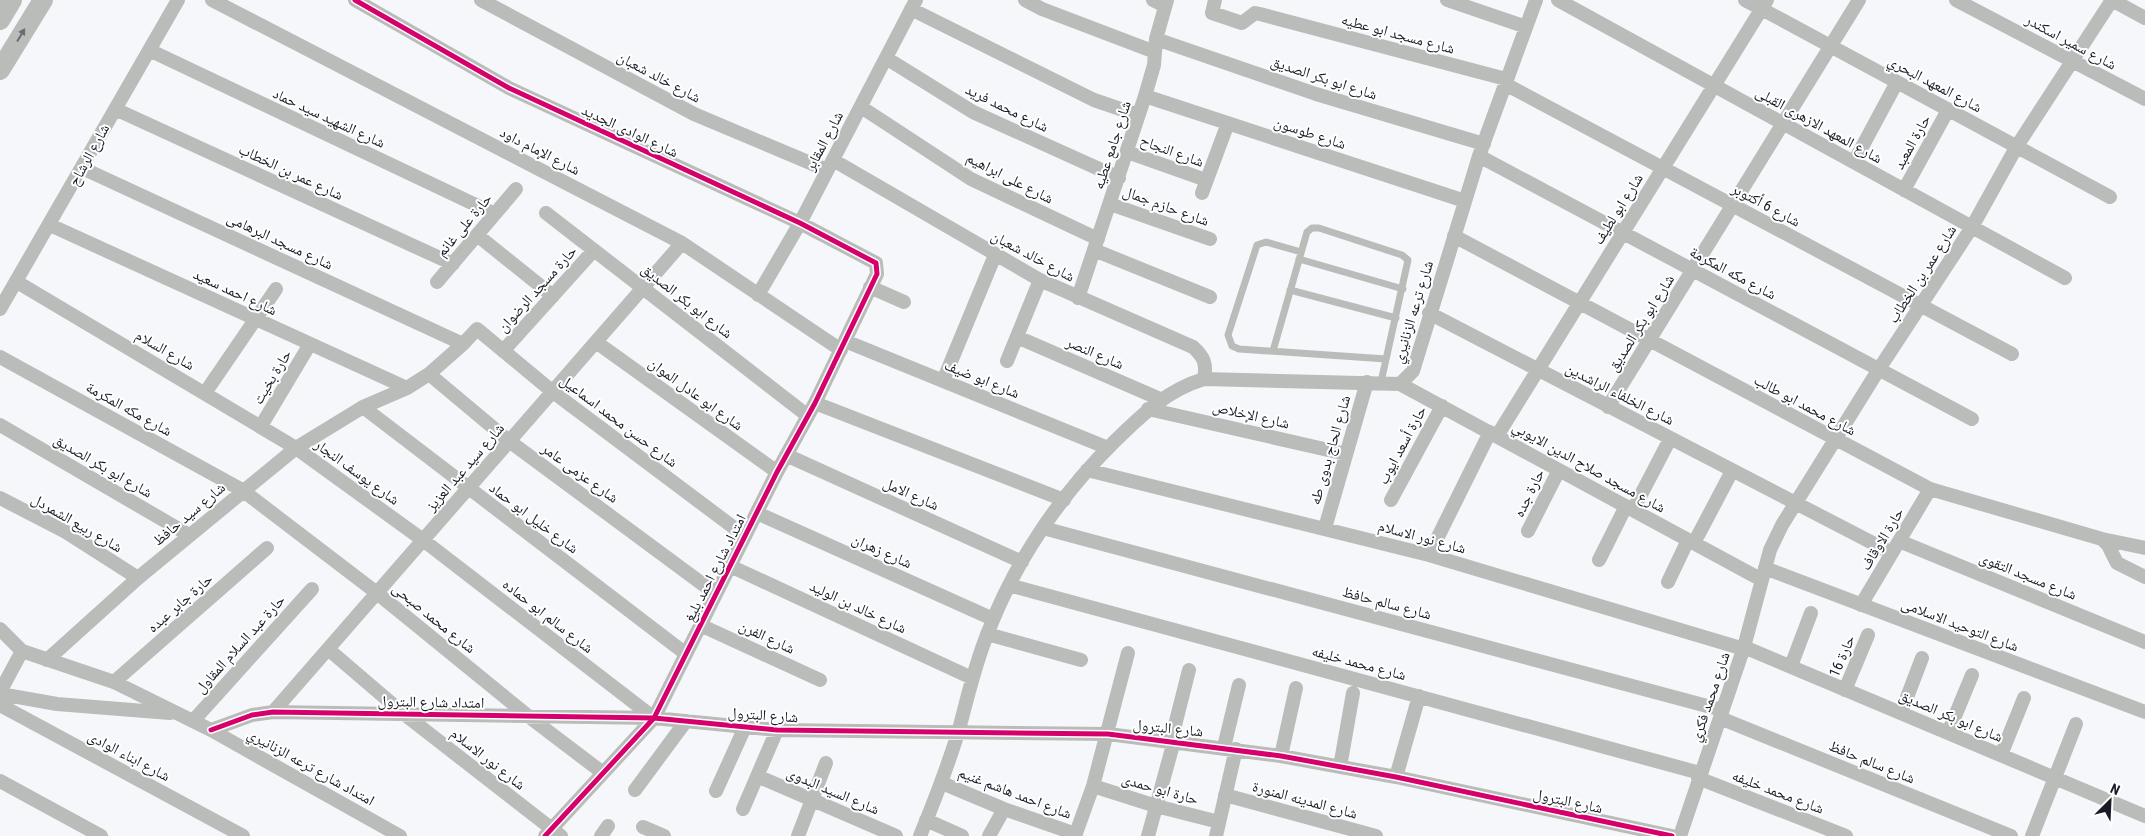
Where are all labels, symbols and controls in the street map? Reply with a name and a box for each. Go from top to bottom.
street label: شارع مسجد ابو عطيه [1339,10,1457,59]
street label: شارع سمير اسكندر [2021,10,2120,74]
one-way arrow [17,29,26,42]
street label: شارع خالد شعبان [614,47,704,108]
street label: شارع ابو بكر الصديق [1268,52,1380,105]
street label: شارع المعهد البحري [1884,52,1985,119]
street label: شارع محمد فريد [962,80,1052,137]
street label: شارع المعهد الازهرى القبلى [1752,83,1885,168]
street label: شارع الشهيد سيد حماد [270,84,388,153]
street label: شارع جامع عطيه [1089,98,1136,192]
street label: شارع الوادى الجديد [578,101,681,162]
street label: شارع المقابر [800,108,848,175]
street label: حارة المعبد [1890,111,1934,172]
street label: شارع طوسون [1271,113,1348,154]
street label: شارع الرشاح [65,121,114,190]
street label: شارع الإمام داود [496,123,583,180]
street label: شارع النجاح [1137,131,1206,172]
street label: شارع عمر بن الخطاب [236,140,346,205]
street label: شارع على ابراهيم [963,148,1057,209]
street label: شارع ابو لطيف [1589,170,1648,248]
street label: شارع 6 أكتوبر [1727,179,1804,232]
street label: شارع حازم جمال [1120,182,1212,231]
street label: حارة على غانم [432,189,497,261]
street label: شارع مسجد البرهامى [224,209,336,274]
street label: شارع عمر بن الخطاب [1884,222,1961,327]
street label: شارع خالد شعبان [988,226,1078,287]
street label: حارة مسجد الرضوان [494,242,582,337]
street label: شارع مكه المكرمة [1686,243,1779,304]
street label: شارع ترعه الزنانيري [1389,258,1440,366]
street label: شارع ابو بكر الصديق [637,260,736,343]
street label: شارع احمد سعيد [190,265,280,320]
street label: شارع ابو بكر الصديق [1604,271,1679,375]
street label: شارع السلام [132,326,198,375]
street label: شارع النصر [1062,332,1127,374]
street label: حارة بخيت [249,346,296,408]
street label: شارع ابو عادل الموان [645,354,747,435]
street label: شارع ابو ضيف [941,356,1022,403]
street label: شارع الخلفاء الراشدين [1562,359,1677,430]
street label: شارع حسن محمد اسماعيل [556,371,681,472]
street label: شارع محمد ابو طالب [1750,371,1859,440]
street label: شارع مكه المكرمة [82,378,175,441]
street label: شارع الحاج بدوى طه [1306,393,1355,507]
street label: شارع الإخلاص [1211,397,1291,434]
street label: حارة أسعد ايوب [1374,402,1430,487]
street label: شارع مسجد صلاح الدين الايوبي [1508,417,1669,519]
street label: شارع سيد عبد العزيز [421,419,509,516]
street label: شارع ابو بكر الصديق [50,430,156,502]
street label: شارع يوسف النجار [310,435,403,510]
street label: شارع عزمى عامر [537,439,622,508]
street label: حارة جده [1510,466,1549,520]
street label: شارع الامل [880,474,942,515]
street label: شارع سيد حافظ [149,478,230,550]
street label: شارع خليل ابو حماد [485,479,582,558]
street label: شارع ربيع الشمردل [28,490,126,557]
street label: حارة الاوقاف [1856,504,1908,574]
street label: امتداد شارع احمد بليغ [680,511,751,625]
street label: شارع نور الاسلام [1376,517,1468,558]
street label: شارع زهران [849,530,915,573]
street label: شارع مسجد التقوى [1976,548,2079,605]
street label: حارة جابر عبده [144,569,217,636]
street label: شارع سالم ابو حماده [498,575,597,658]
street label: شارع خالد بن الوليد [806,577,909,638]
street label: شارع محمد صبحى [388,579,479,658]
street label: شارع سالم حافظ [1340,582,1434,625]
street label: حارة عبد السلام المقاول [191,591,290,698]
street label: شارع التوحيد الاسلامى [1898,594,2021,657]
street label: شارع الفرن [736,616,798,659]
street label: حارة 16 [1825,632,1859,680]
street label: شارع محمد خليفه [1310,642,1408,685]
street label: شارع محمد فكري [1686,649,1737,745]
street label: شارع ابو بكر الصديق [1896,686,2006,747]
street label: امتداد شارع البترول [378,692,484,713]
street label: شارع البترول [727,704,799,727]
street label: شارع البترول [1132,715,1204,742]
street label: شارع نور الاسلام [446,724,529,795]
street label: امتداد شارع ترعه الزنانيري [243,725,378,812]
street label: شارع ابناء الوادى [84,727,173,786]
street label: شارع سالم حافظ [1826,737,1918,788]
street label: شارع السيد البدوى [783,763,882,820]
street label: شارع احمد هاشم غنيم [956,763,1074,824]
street label: شارع محمد خليفه [1729,766,1826,819]
street label: حارة ابو حمدى [1119,769,1201,810]
north arrow [2085,776,2135,826]
street label: شارع المدينه المنورة [1250,777,1360,824]
text: N [2108,780,2122,798]
street label: شارع البترول [1531,785,1604,818]

